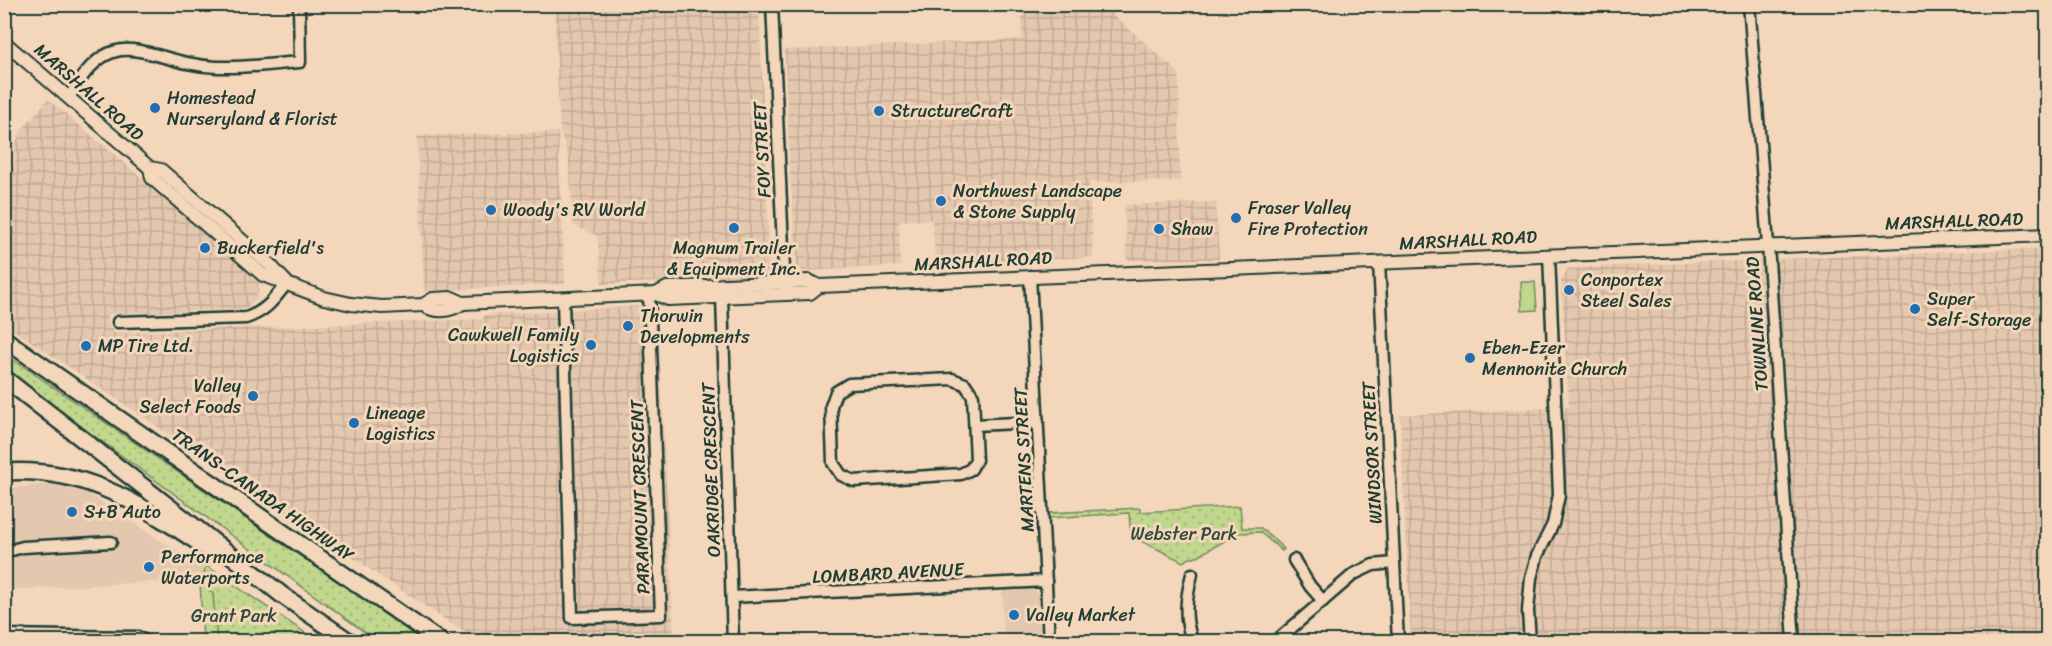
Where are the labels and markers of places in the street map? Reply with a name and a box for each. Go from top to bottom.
place label: Homestead Nurseryland & Florist [167,82,338,135]
place label: StructureCraft [891,95,1013,127]
marker: Homestead Nurseryland & Florist [148,101,162,115]
marker: StructureCraft [872,104,886,118]
place label: Northwest Landscape & Stone Supply [953,175,1122,228]
place label: Fraser Valley Fire Protection [1248,192,1368,245]
place label: Woody's RV World [503,194,646,226]
marker: Northwest Landscape & Stone Supply [934,194,948,208]
marker: Woody's RV World [484,203,498,217]
marker: Fraser Valley Fire Protection [1229,211,1243,225]
place label: Shaw [1171,213,1214,245]
marker: Magnum Trailer & Equipment Inc. [727,221,741,235]
marker: Shaw [1152,222,1166,236]
place label: Buckerfield's [217,232,325,264]
place label: Magnum Trailer & Equipment Inc. [666,232,802,285]
marker: Buckerfield's [198,241,212,255]
place label: Conportex Steel Sales [1581,264,1672,317]
marker: Conportex Steel Sales [1562,283,1576,297]
place label: Super Self-Storage [1927,283,2031,336]
place label: Thorwin Developments [640,300,750,353]
marker: Super Self-Storage [1908,302,1922,316]
place label: Cawkwell Family Logistics [448,319,580,372]
marker: Thorwin Developments [621,319,635,333]
place label: MP Tire Ltd. [98,330,194,362]
place label: Eben-Ezer Mennonite Church [1482,332,1627,385]
marker: Cawkwell Family Logistics [584,338,598,352]
marker: MP Tire Ltd. [79,339,93,353]
marker: Eben-Ezer Mennonite Church [1463,351,1477,365]
place label: Valley Select Foods [140,370,242,423]
marker: Valley Select Foods [246,389,260,403]
place label: Lineage Logistics [366,397,436,450]
marker: Lineage Logistics [347,416,361,430]
place label: S+B Auto [84,496,161,528]
marker: S+B Auto [65,505,79,519]
place label: Performance Waterports [161,541,264,594]
marker: Performance Waterports [142,560,156,574]
place label: Valley Market [1026,599,1136,631]
marker: Valley Market [1007,608,1021,622]

